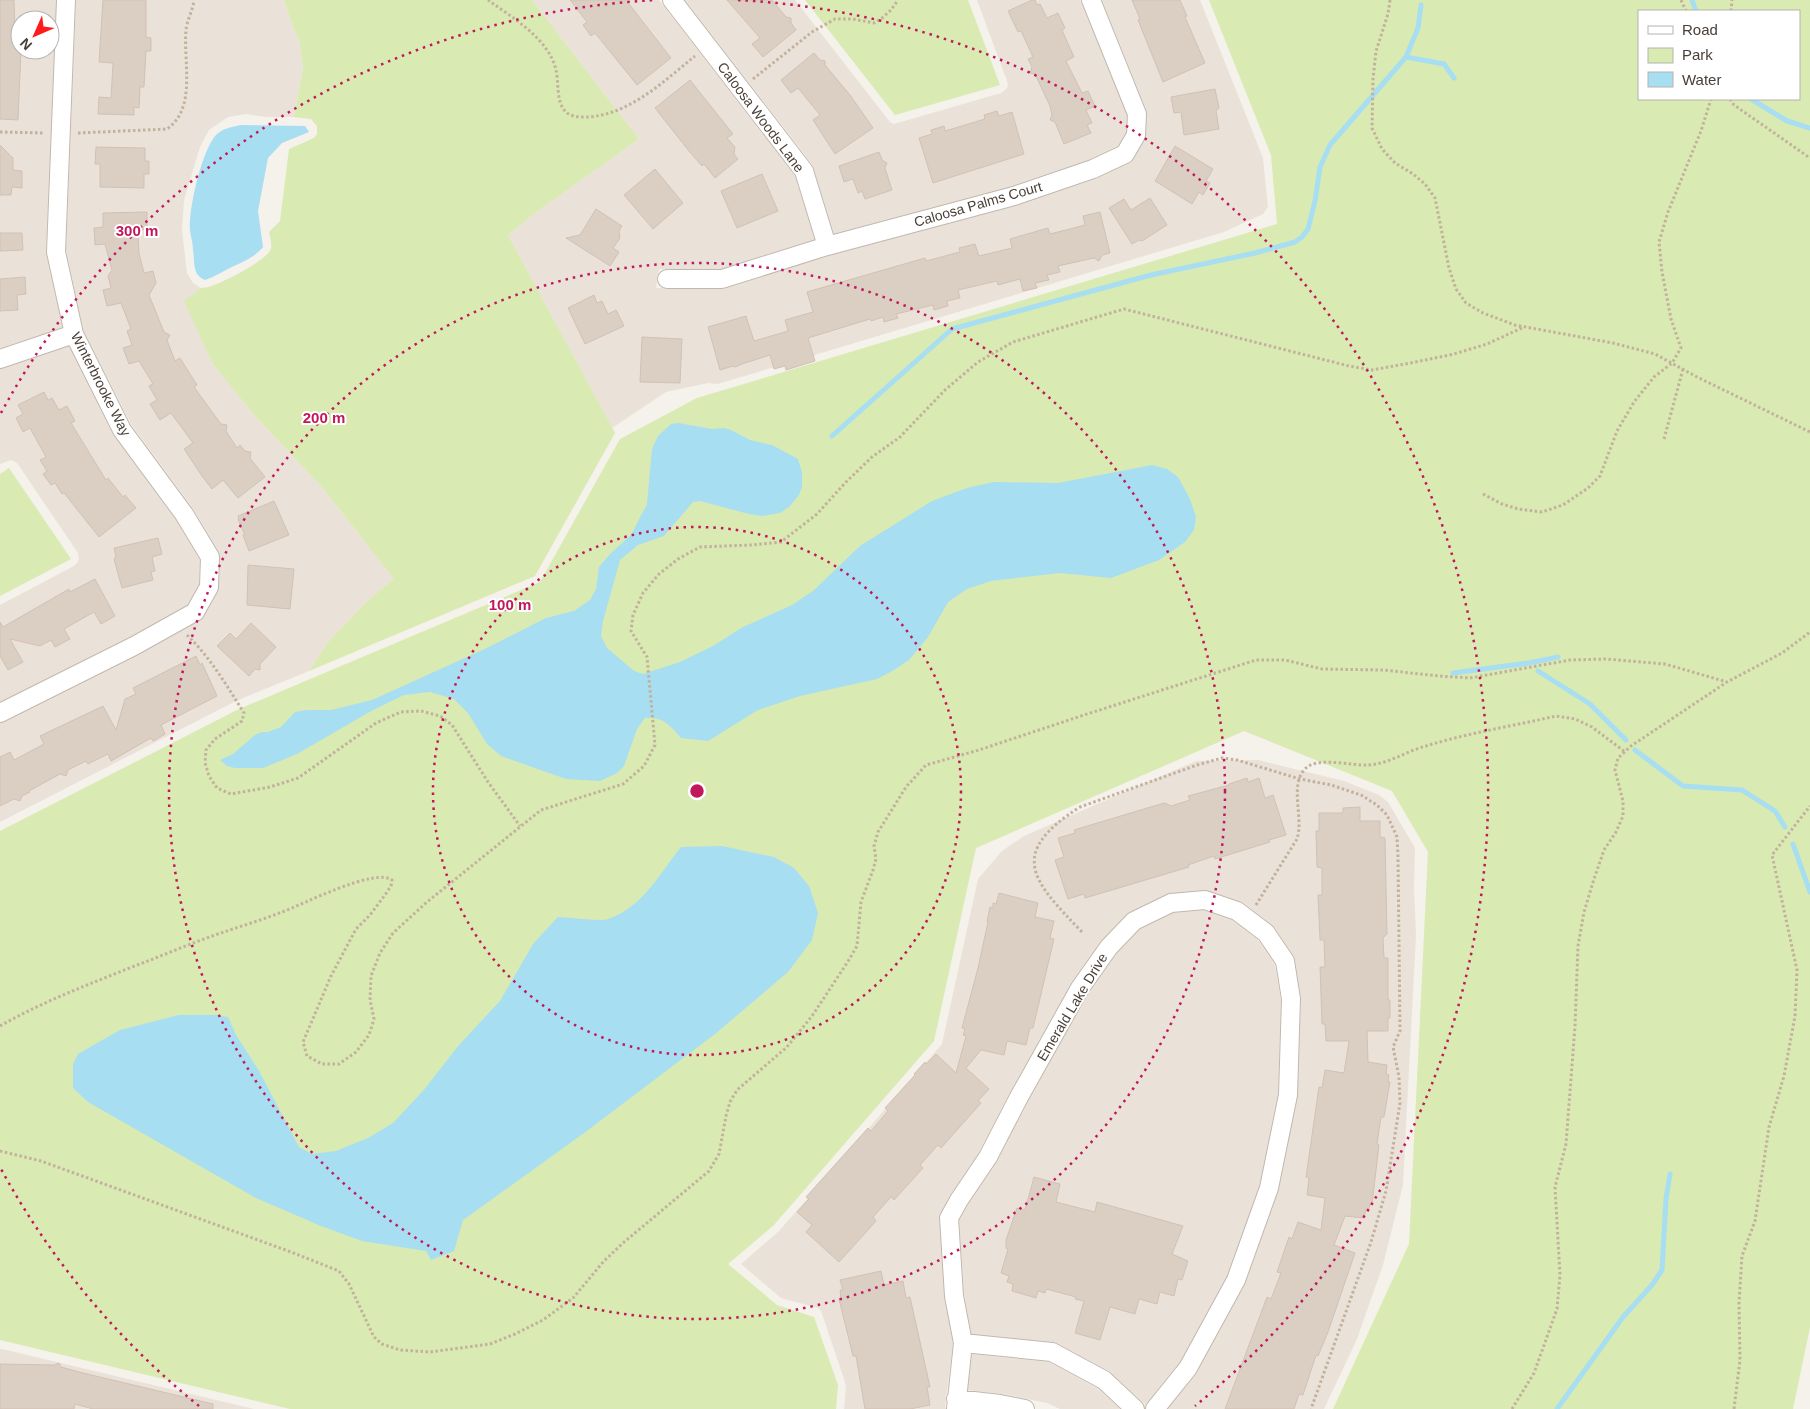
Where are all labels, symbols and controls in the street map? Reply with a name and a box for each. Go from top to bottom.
north arrow [10,10,60,60]
legend [1638,10,1800,100]
text: Road [1682,21,1718,38]
text: N [17,35,35,53]
text: Park [1682,46,1713,63]
street label: Caloosa Woods Lane [714,59,808,175]
text: Water [1682,71,1721,88]
street label: Caloosa Palms Court [912,178,1044,230]
text: 300 m [116,222,158,239]
street label: Winterbrooke Way [68,329,134,439]
text: 200 m [303,409,345,426]
text: 100 m [489,596,531,613]
centre of rings [688,782,706,800]
street label: Emerald Lake Drive [1033,950,1111,1064]

